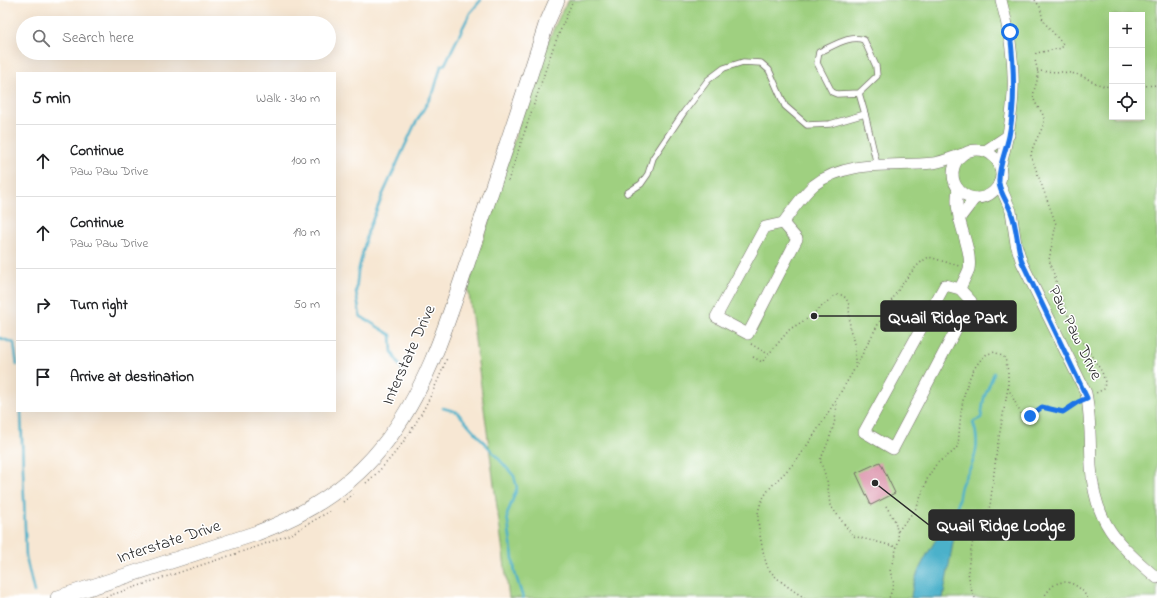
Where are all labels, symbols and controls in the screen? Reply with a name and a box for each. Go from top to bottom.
map controls [1109,12,1145,120]
button: + [1109,12,1145,48]
search box [16,16,336,60]
route start [1001,23,1019,41]
icon: search [30,27,52,49]
text: Search here [62,27,134,49]
button: − [1109,48,1145,84]
button: locate [1109,84,1145,120]
text: 5 min [32,86,71,111]
text: Walk · 340 m [256,89,320,108]
text: Continue [70,140,124,162]
icon: ahead [32,150,54,172]
text: 100 m [291,151,320,170]
text: Paw Paw Drive [70,162,148,181]
text: Continue [70,212,124,234]
icon: ahead [32,222,54,244]
text: 190 m [293,223,320,242]
text: Paw Paw Drive [70,234,148,253]
street label: Paw Paw Drive [1041,282,1109,385]
icon: right [32,294,54,316]
text: Turn right [70,294,128,316]
text: 50 m [294,295,320,314]
street label: Interstate Drive [376,300,442,409]
callout: Quail Ridge Park [881,301,1016,331]
text: Quail Ridge Park [889,306,1009,333]
icon: arrive [32,366,54,388]
text: Arrive at destination [70,366,194,388]
route end [1021,407,1039,425]
callout: Quail Ridge Lodge [929,510,1074,540]
street label: Interstate Drive [114,513,224,571]
text: Quail Ridge Lodge [937,514,1066,541]

